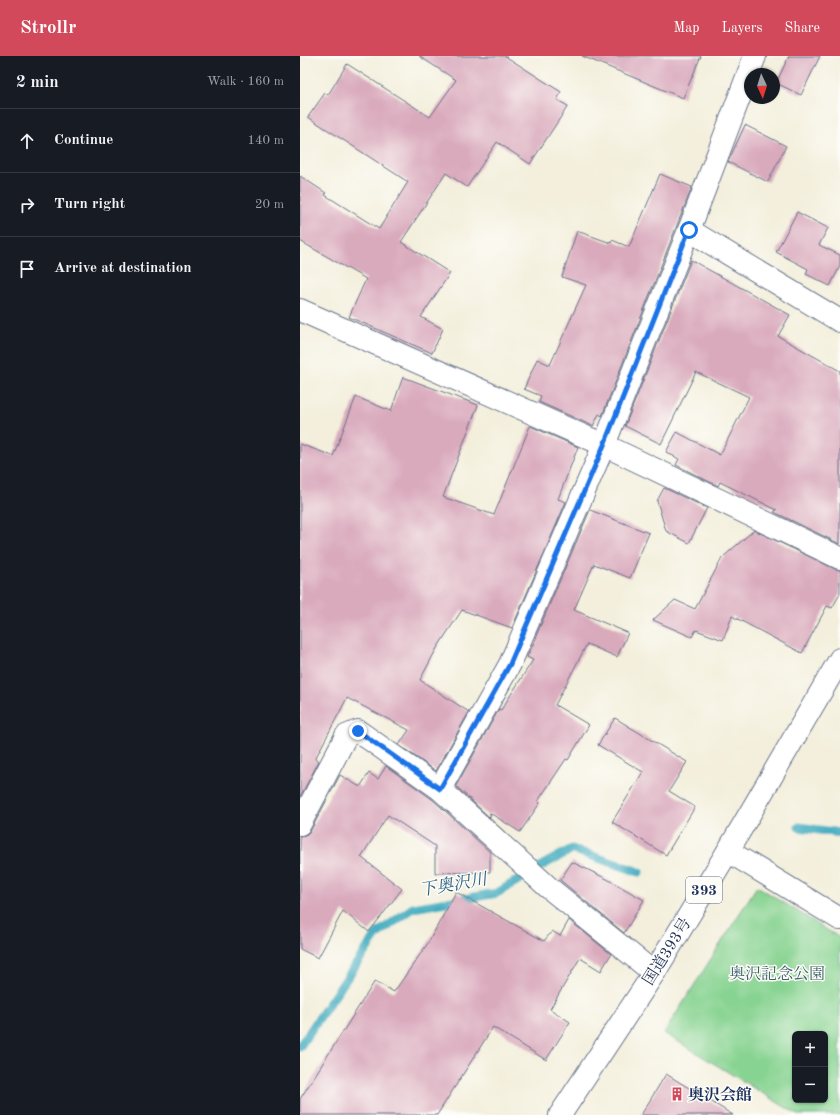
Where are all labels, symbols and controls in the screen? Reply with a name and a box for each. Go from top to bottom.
text: Strollr [20,19,76,38]
text: Map [674,21,700,35]
text: Layers [722,21,763,35]
text: Share [785,21,820,35]
north arrow [744,68,780,104]
text: 2 min [16,74,59,91]
text: Walk · 160 m [207,75,284,88]
icon: ahead [16,130,38,152]
text: Continue [54,133,113,148]
text: 140 m [247,134,284,147]
icon: right [16,194,38,216]
text: Turn right [54,197,125,212]
text: 20 m [255,198,284,211]
route start [680,221,698,239]
icon: arrive [16,258,38,280]
text: Arrive at destination [54,261,192,276]
route end [349,722,367,740]
water label: 下奥沢川 [418,869,490,900]
road number: 393 [686,877,722,903]
street label: 国道393号 [639,915,695,988]
park label: 奥沢記念公園 [729,965,825,983]
map controls [792,1031,828,1103]
button: + [792,1031,828,1067]
button: − [792,1067,828,1103]
building icon: 奥沢会館 [669,1086,685,1102]
place label: 奥沢会館 [688,1086,752,1104]

